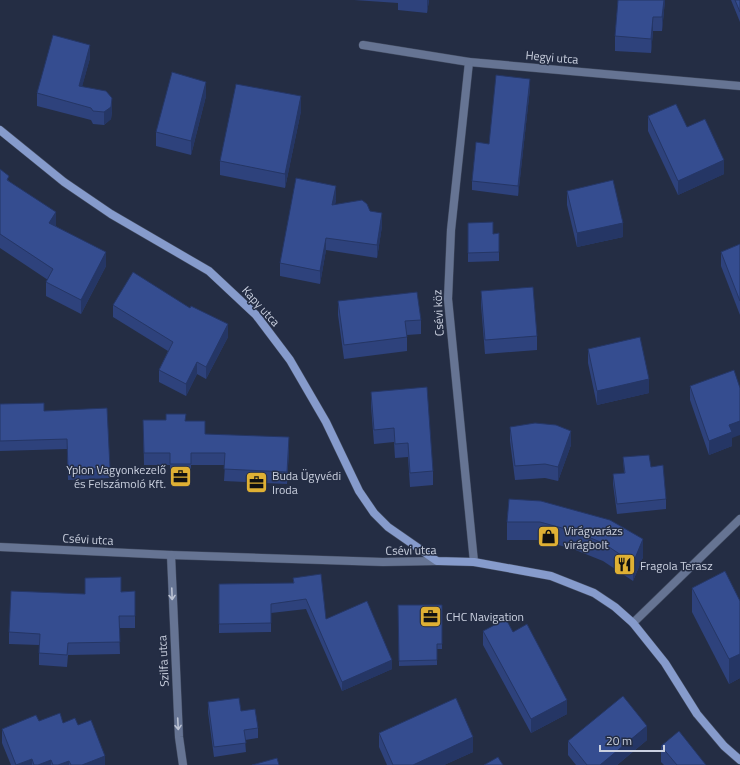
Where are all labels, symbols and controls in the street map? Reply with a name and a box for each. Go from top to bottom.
street label: Hegyi utca [525,45,579,69]
street label: Kapy utca [237,281,285,331]
street label: Csévi köz [427,289,449,337]
place label: Yplon Vagyonkezelő és Felszámoló Kft. [66,460,166,493]
office icon: Yplon Vagyonkezelő és Felszámoló Kft. [168,463,194,489]
place label: Buda Ügyvédi Iroda [272,466,341,499]
office icon: Buda Ügyvédi Iroda [243,469,269,495]
place label: Virágvarázs virágbolt [564,521,623,554]
shop icon: Virágvarázs virágbolt [536,524,562,550]
street label: Csévi utca [62,528,114,550]
street label: Csévi utca [385,540,437,560]
restaurant icon: Fragola Terasz [611,552,637,578]
place label: Fragola Terasz [640,556,713,575]
one-way arrow [169,587,176,600]
office icon: CHC Navigation [417,603,443,629]
place label: CHC Navigation [446,607,524,626]
street label: Szilfa utca [152,635,174,687]
one-way arrow [174,717,182,730]
scale bar [600,727,664,753]
text: 20 m [606,731,632,750]

